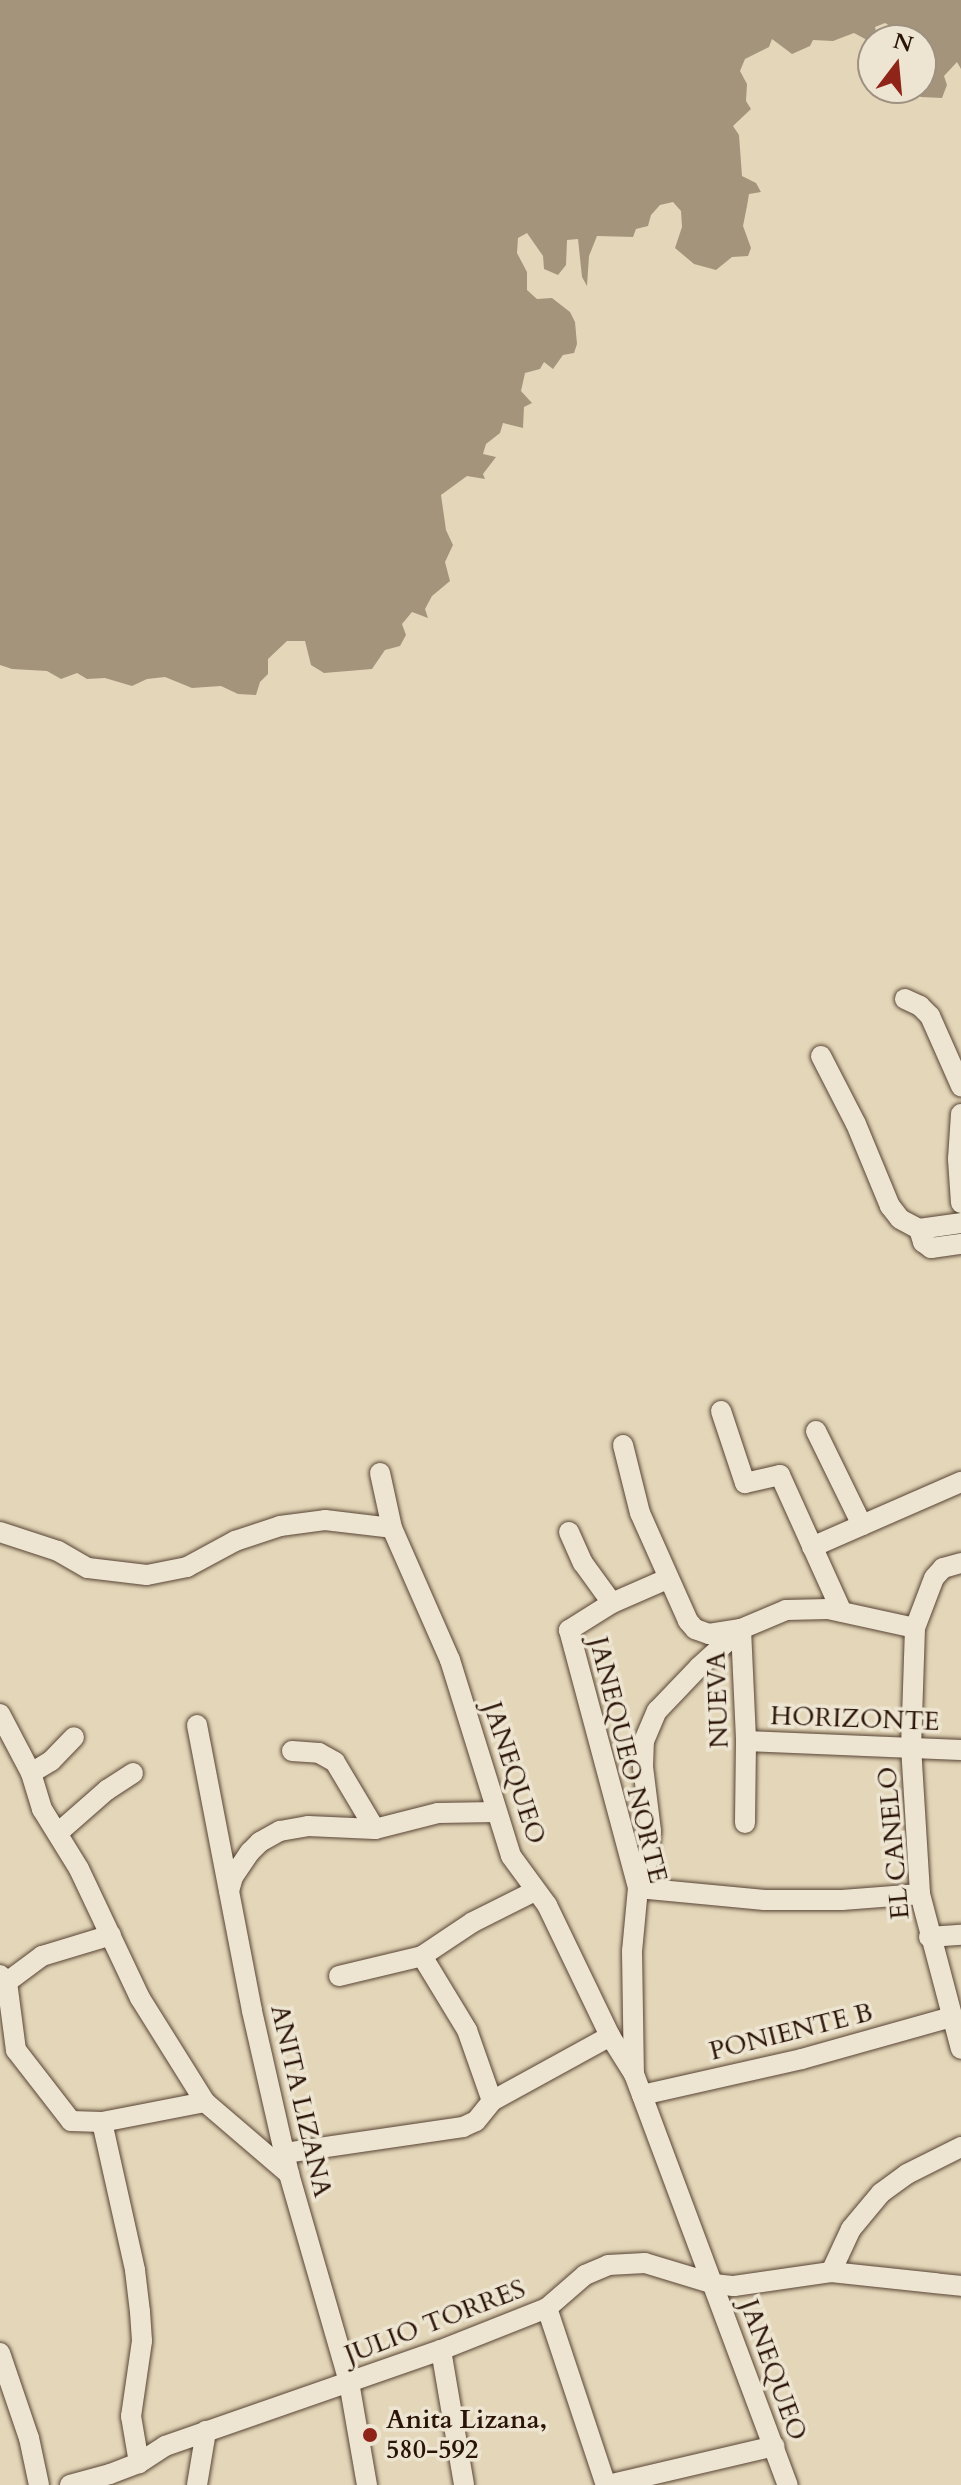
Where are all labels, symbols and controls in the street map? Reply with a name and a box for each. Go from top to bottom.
north arrow [857,24,937,104]
text: N [890,26,916,60]
street label: JANEQUEO NORTE [582,1634,674,1886]
street label: NUEVA [701,1651,735,1749]
street label: JANEQUEO [476,1698,552,1848]
street label: HORIZONTE [770,1700,940,1738]
street label: EL CANELO [872,1765,916,1921]
street label: PONIENTE B [706,1997,876,2067]
street label: ANITA LIZANA [264,2002,338,2200]
street label: JULIO TORRES [340,2273,530,2371]
street label: JANEQUEO [733,2295,813,2445]
place label: Anita Lizana, 580-592 [386,2404,547,2466]
marker: Anita Lizana, 580-592 [361,2426,379,2444]

